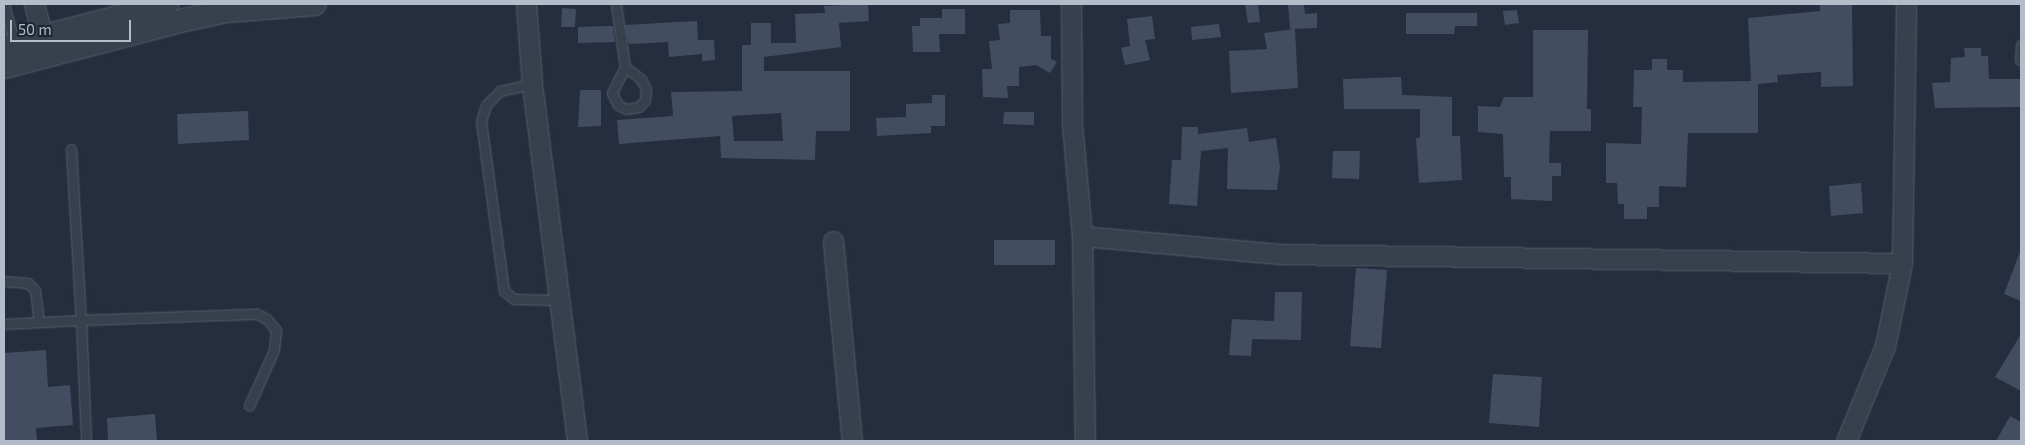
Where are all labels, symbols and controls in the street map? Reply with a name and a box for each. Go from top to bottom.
scale bar [12,10,134,42]
text: 50 m [18,20,52,38]

